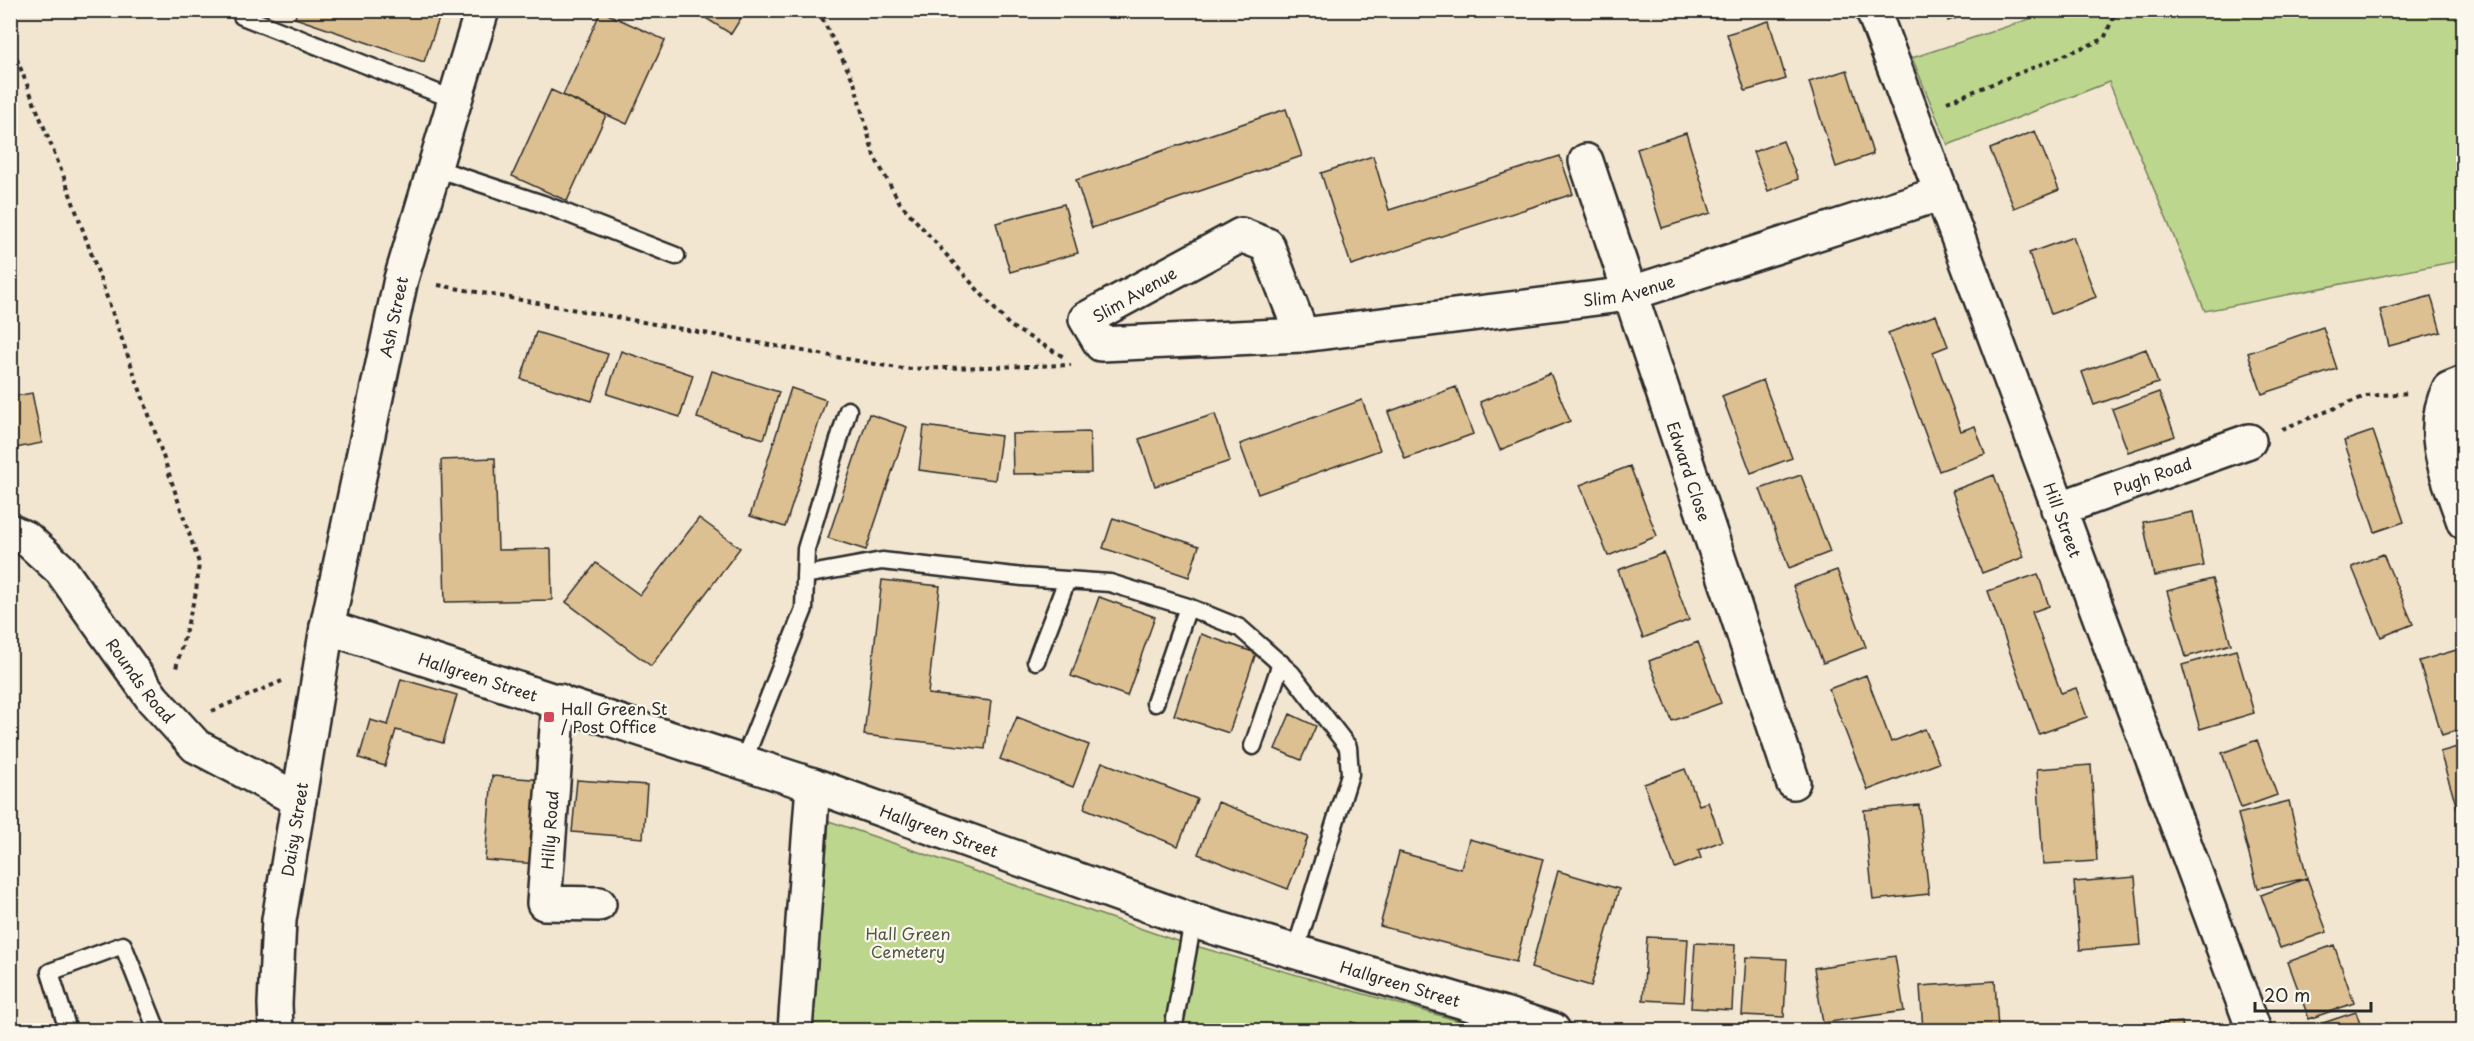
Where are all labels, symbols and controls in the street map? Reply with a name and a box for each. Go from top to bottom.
street label: Slim Avenue [1087,260,1181,328]
street label: Slim Avenue [1581,268,1678,312]
street label: Ash Street [373,274,413,360]
street label: Edward Close [1662,418,1717,524]
street label: Pugh Road [2110,450,2195,500]
street label: Hill Street [2038,479,2088,561]
street label: Rounds Road [101,633,181,728]
street label: Hallgreen Street [416,646,541,707]
place label: Hall Green St / Post Office [561,696,667,738]
marker: Hall Green St / Post Office [542,710,556,724]
street label: Daisy Street [274,780,313,878]
street label: Hilly Road [534,790,564,870]
street label: Hallgreen Street [877,798,1002,862]
park label: Hall Green Cemetery [865,921,951,963]
street label: Hallgreen Street [1337,954,1464,1012]
scale bar [2255,975,2370,1013]
text: 20 m [2264,981,2310,1008]

